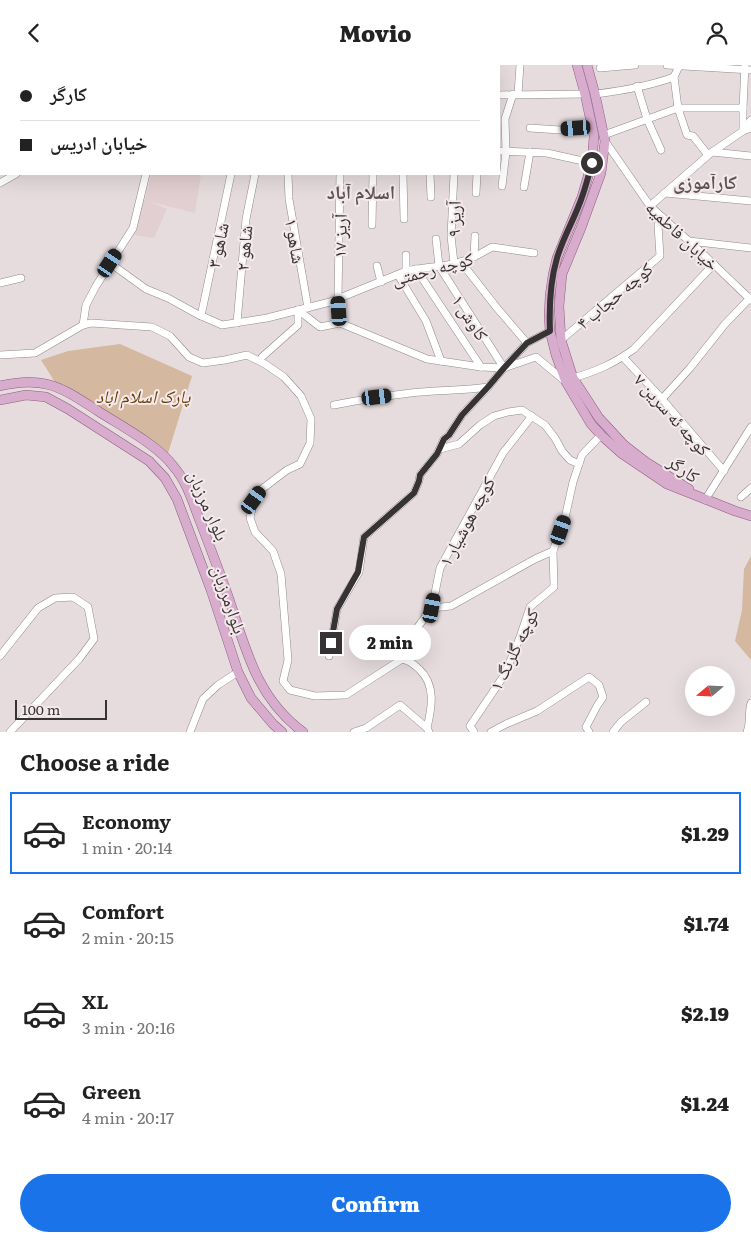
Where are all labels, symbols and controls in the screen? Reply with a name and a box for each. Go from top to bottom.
text: Movio [340,16,411,49]
icon: back [20,19,48,47]
icon: person [703,19,731,47]
text: کارگر [50,79,87,107]
car [560,119,591,137]
text: خیابان ادریس [50,128,148,156]
route start [581,152,603,174]
district label: کارآموزی [673,167,738,195]
district label: اسلام آباد [327,177,395,206]
street label: خیابان فاطمیه [640,194,726,276]
street label: آریز ۹ [439,200,467,237]
street label: آریز ۱۷ [325,213,353,258]
street label: شاهو ۱ [279,216,313,266]
street label: شاهو ۳ [199,220,235,270]
street label: شاهو ۲ [228,224,258,272]
street label: کوچه رحمتی [388,244,476,292]
car [95,246,124,280]
street label: کوچه حجاب ۴ [570,255,659,335]
street label: کاوش ۱ [446,289,496,346]
car [330,296,347,326]
street label: کوچه ئه سرین ۷ [628,367,718,462]
park label: پارک اسلام اباد [96,382,191,409]
car [361,388,392,406]
street label: کارگر [662,447,706,489]
street label: بلوار مرزبان [181,465,237,545]
street label: کوچه هوشیار ۱ [431,471,501,571]
car [239,483,268,517]
car [549,513,572,547]
street label: بلوارمرزبان [206,561,254,637]
car [421,592,442,624]
street label: کوچه گلرنگ ۱ [481,603,545,695]
callout: 2 min [348,625,431,661]
text: 2 min [367,630,413,654]
route end [320,632,342,654]
north arrow [685,666,735,716]
map controls [685,666,735,716]
scale bar [15,697,108,720]
text: 100 m [22,699,60,719]
text: Choose a ride [20,745,169,778]
text: Economy [82,807,171,835]
icon: car [22,811,67,856]
text: $1.29 [681,819,729,847]
text: 1 min · 20:14 [82,835,172,859]
text: Comfort [82,897,164,925]
icon: car [22,901,67,946]
text: $1.74 [683,909,729,937]
text: 2 min · 20:15 [82,925,174,949]
text: XL [82,987,109,1015]
icon: car [22,991,67,1036]
text: $2.19 [681,999,729,1027]
text: 3 min · 20:16 [82,1015,175,1039]
text: Green [82,1077,141,1105]
icon: car [22,1081,67,1126]
text: $1.24 [681,1089,729,1117]
text: 4 min · 20:17 [82,1105,174,1129]
button: Confirm [20,1174,731,1232]

